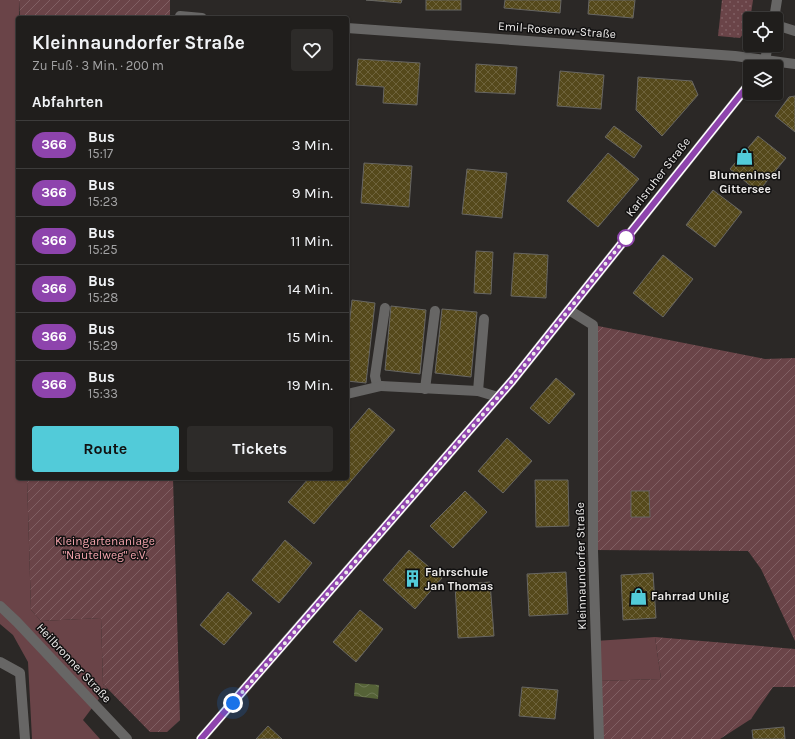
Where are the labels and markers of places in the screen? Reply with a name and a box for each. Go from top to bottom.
shop icon: Blumeninsel Gittersee [735,146,755,166]
place label: Blumeninsel Gittersee [709,168,781,196]
unlabelled marker [617,229,635,247]
place label: Fahrschule Jan Thomas [425,565,493,593]
building icon: Fahrschule Jan Thomas [402,569,422,589]
shop icon: Fahrrad Uhlig [628,586,648,606]
place label: Fahrrad Uhlig [651,589,729,603]

